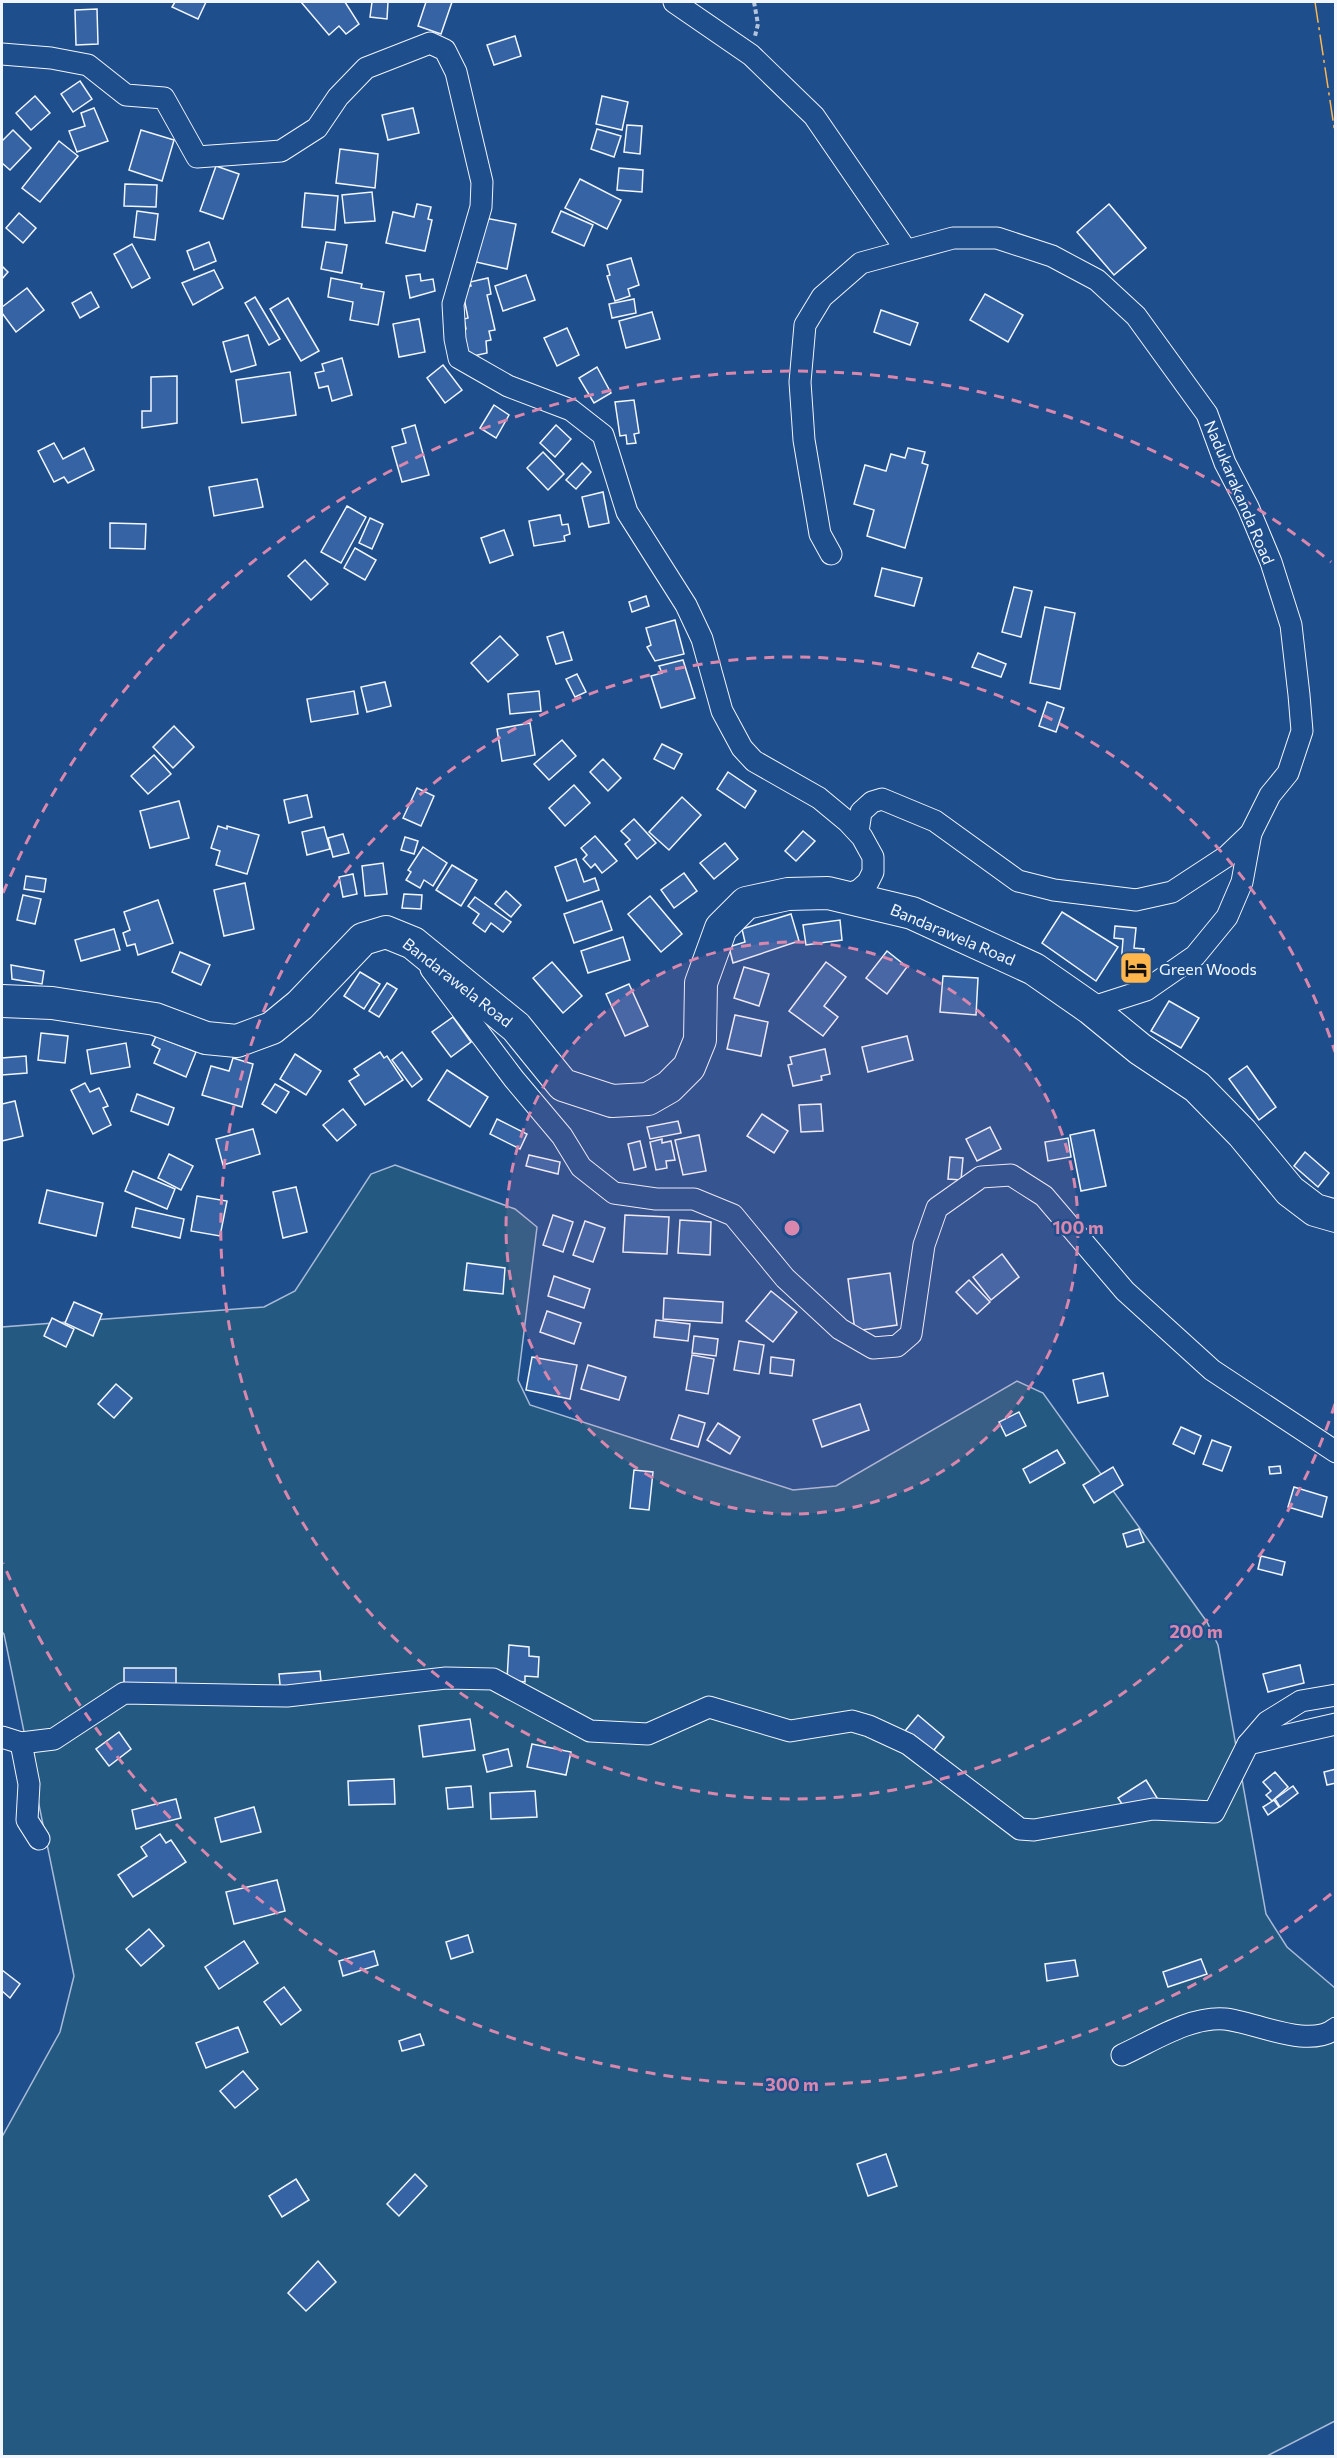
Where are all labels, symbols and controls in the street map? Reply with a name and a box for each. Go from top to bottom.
street label: Nadukarakanda Road [1201,417,1279,567]
street label: Bandarawela Road [888,899,1018,969]
street label: Bandarawela Road [399,933,517,1031]
hotel icon: Green Woods [1118,950,1154,986]
place label: Green Woods [1159,959,1257,978]
text: 100 m [1052,1216,1104,1238]
centre of rings [782,1218,802,1238]
text: 200 m [1169,1620,1223,1642]
text: 300 m [765,2073,819,2095]

